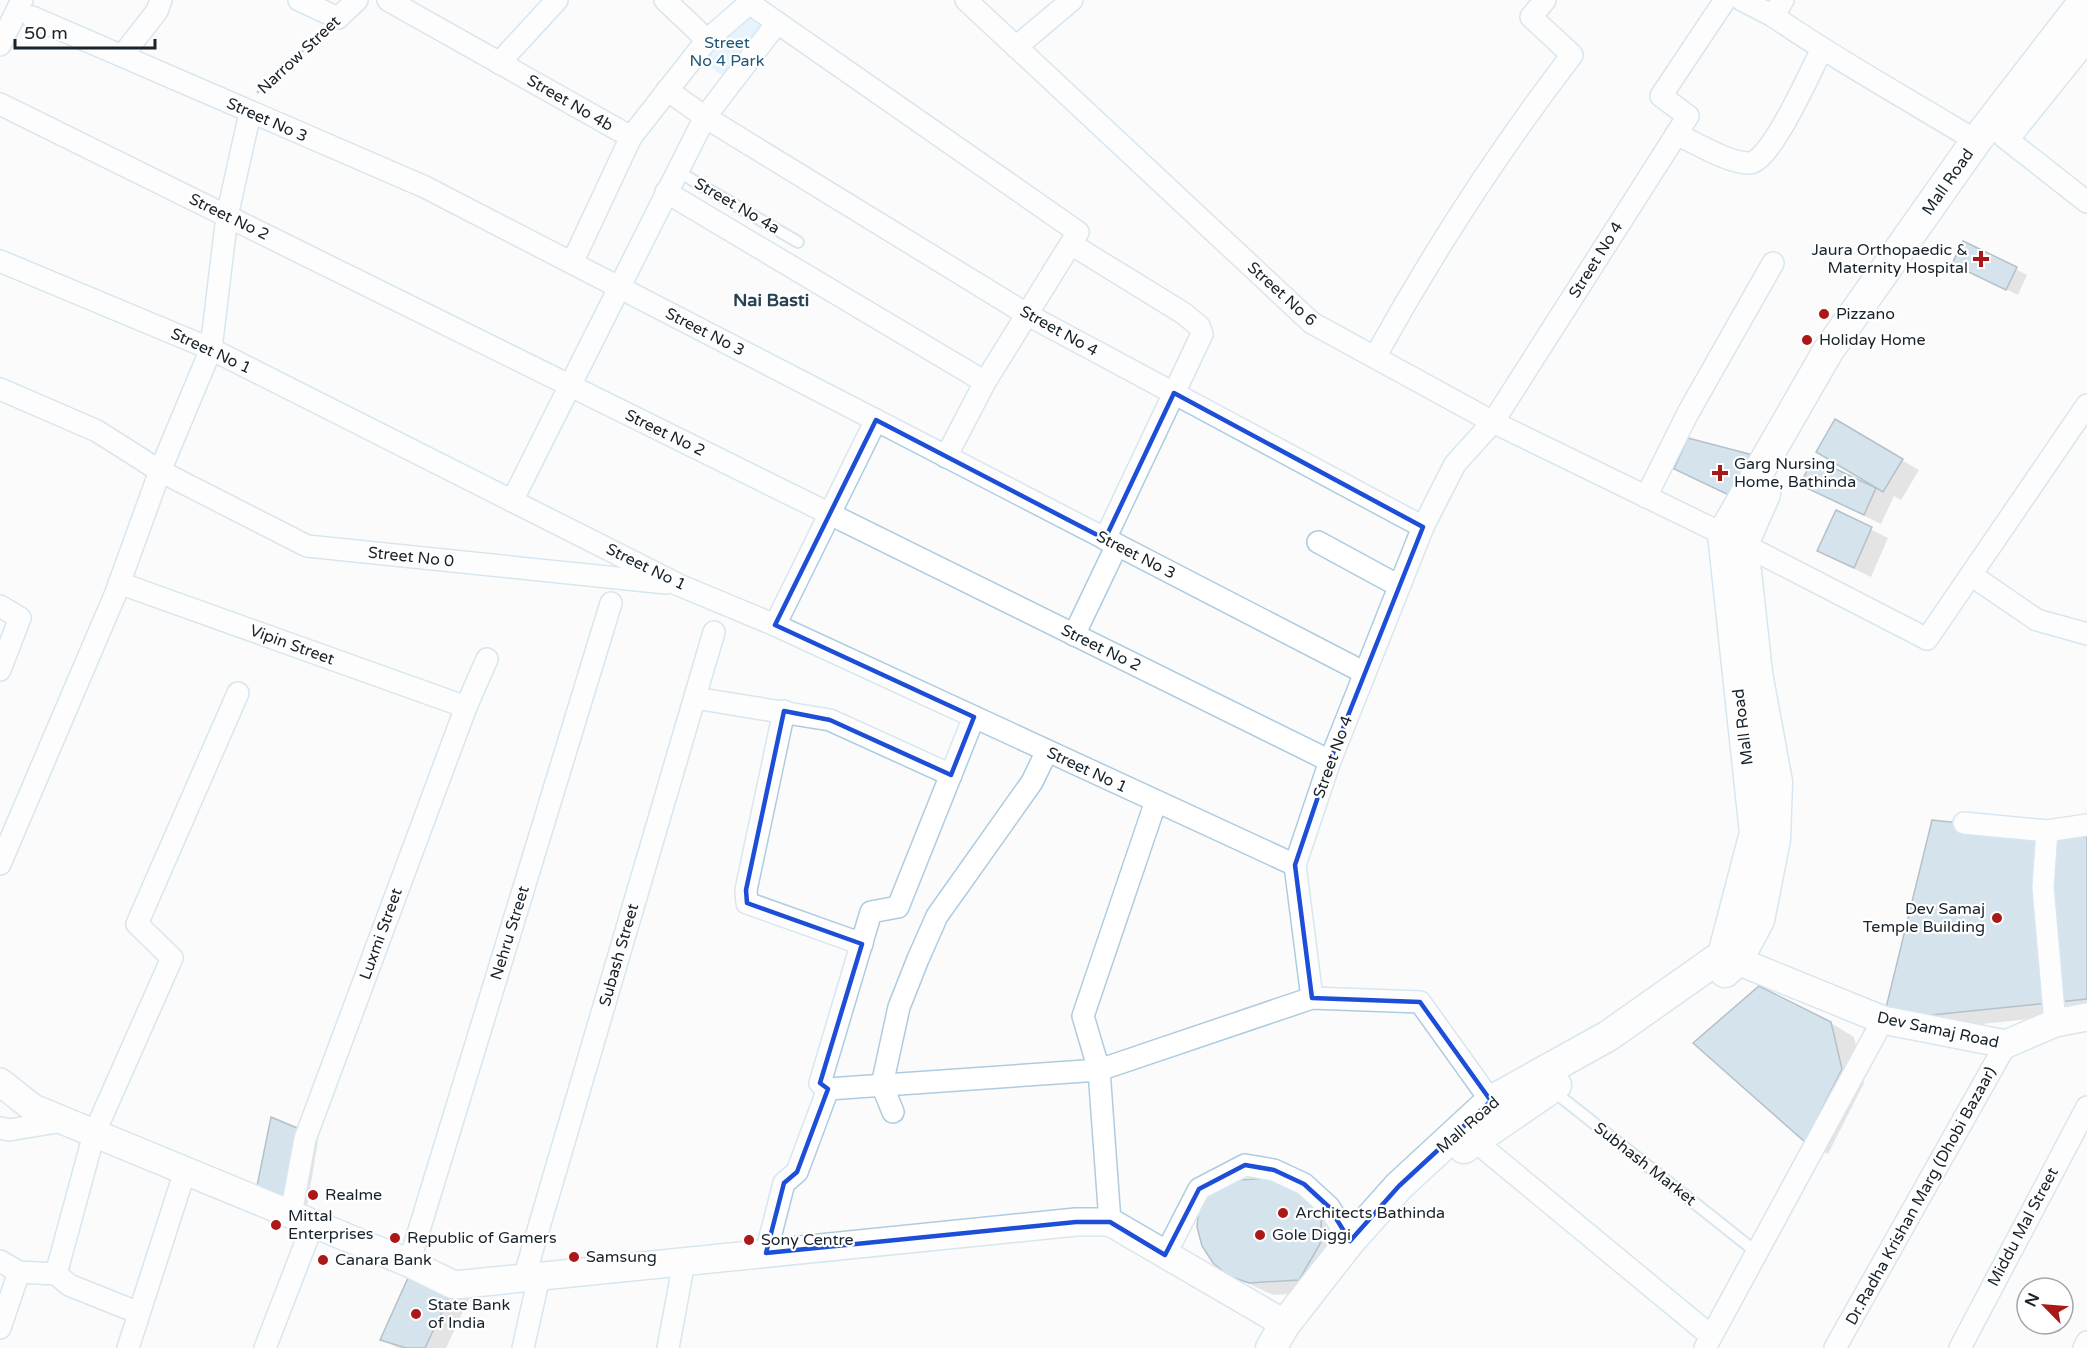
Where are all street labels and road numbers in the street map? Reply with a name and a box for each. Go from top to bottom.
street label: Narrow Street [253,12,345,98]
street label: Street No 4b [523,70,617,136]
street label: Street No 3 [223,93,311,147]
street label: Mall Road [1918,145,1978,219]
street label: Street No 4a [691,173,783,239]
street label: Street No 2 [186,189,272,245]
street label: Street No 4 [1565,218,1627,302]
street label: Street No 6 [1243,258,1321,330]
street label: Street No 4 [1016,301,1102,361]
street label: Street No 3 [662,303,748,361]
street label: Street No 1 [168,324,254,378]
street label: Street No 2 [622,405,708,461]
street label: Street No 3 [1093,526,1179,584]
street label: Street No 1 [603,539,689,595]
street label: Street No 0 [367,543,455,571]
street label: Vipin Street [247,620,337,670]
street label: Street No 2 [1058,620,1144,676]
street label: Mall Road [1728,688,1758,766]
street label: Street No 4 [1309,713,1357,801]
street label: Street No 1 [1044,743,1130,797]
street label: Nehru Street [486,884,534,982]
street label: Luxmi Street [355,885,407,983]
street label: Subash Street [595,901,643,1009]
street label: Dev Samaj Road [1875,1007,2001,1053]
street label: Dr.Radha Krishan Marg (Dhobi Bazaar) [1841,1063,2001,1329]
street label: Mall Road [1432,1092,1504,1158]
street label: Subhash Market [1590,1118,1700,1210]
street label: Middu Mal Street [1983,1164,2063,1290]

